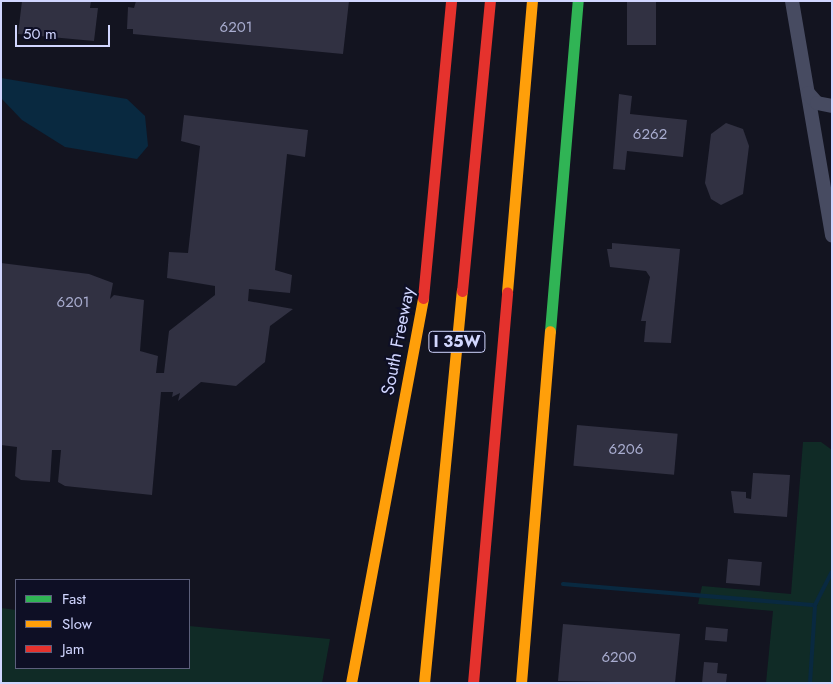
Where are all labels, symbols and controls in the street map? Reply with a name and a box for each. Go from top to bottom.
scale bar [18,15,112,47]
house number: 6201 [220,19,252,37]
text: 50 m [23,23,57,45]
house number: 6262 [633,126,667,144]
street label: South Freeway [377,285,419,397]
house number: 6201 [57,294,89,312]
road number: I 35W [428,328,486,356]
house number: 6206 [609,441,643,459]
legend [15,579,190,669]
text: Fast [62,588,86,610]
text: Slow [62,613,92,635]
text: Jam [62,638,85,660]
house number: 6200 [601,649,637,667]

